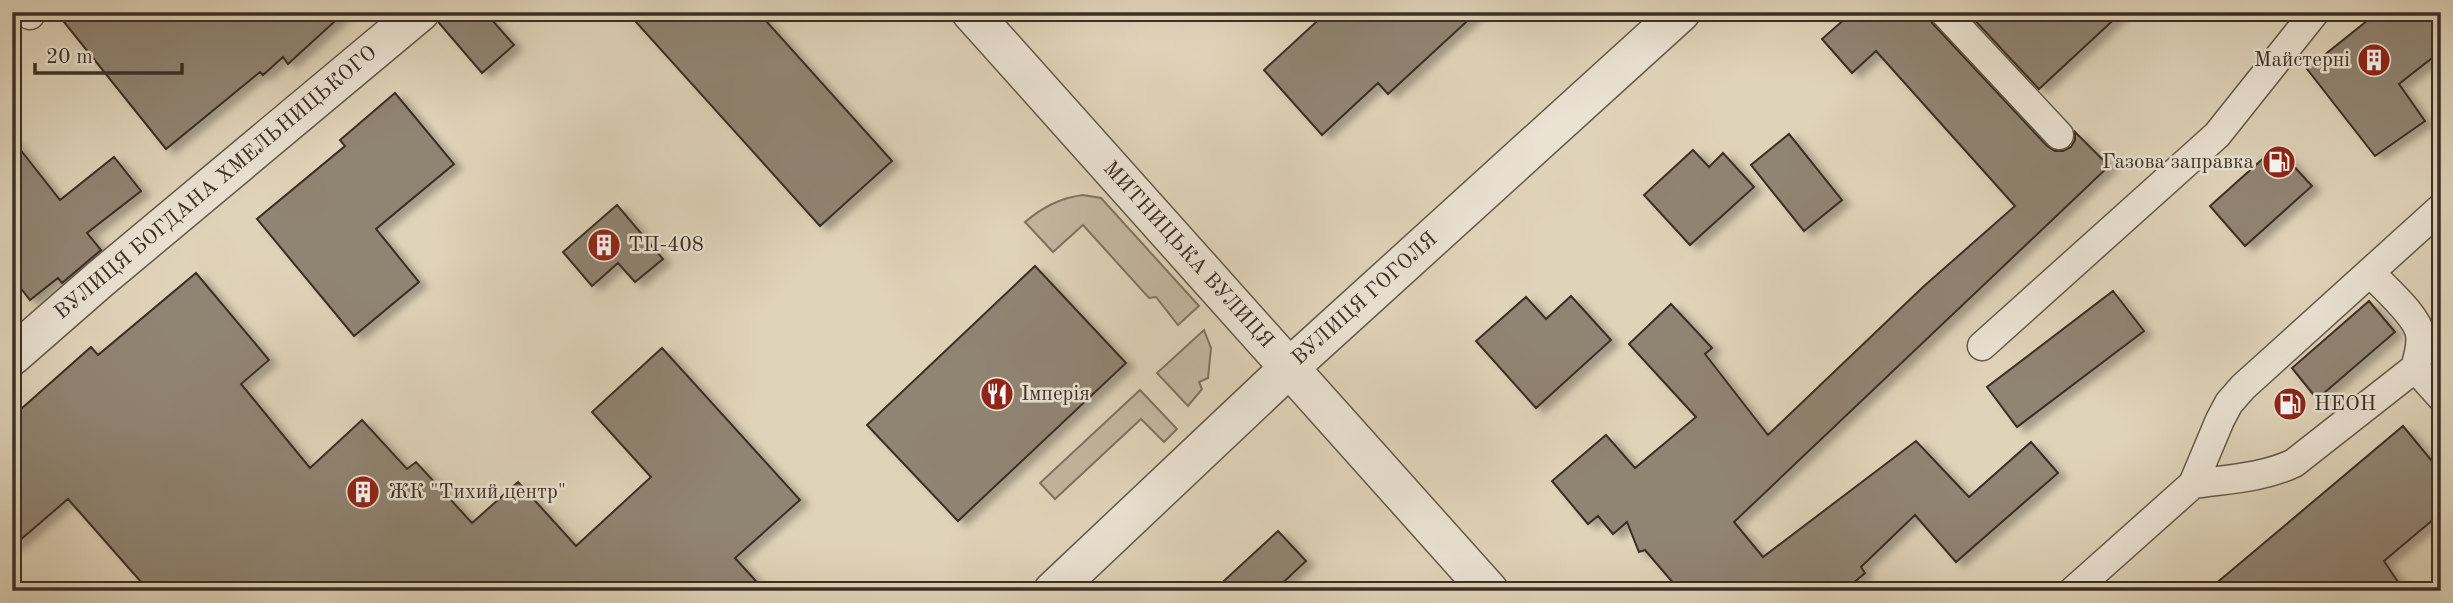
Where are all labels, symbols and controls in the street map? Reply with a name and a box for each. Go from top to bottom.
scale bar [35,32,182,76]
building icon: Майстерні [2355,41,2393,79]
street label: ВУЛИЦЯ БОГДАНА ХМЕЛЬНИЦЬКОГО [51,42,381,324]
text: 20 m [46,47,93,68]
place label: Майстерні [2254,50,2350,71]
fuel station icon: Газова заправка [2260,143,2298,181]
place label: Газова заправка [2102,152,2254,173]
street label: МИТНИЦЬКА ВУЛИЦЯ [1099,158,1277,352]
building icon: ТП-408 [585,226,623,264]
street label: ВУЛИЦЯ ГОГОЛЯ [1288,228,1442,370]
place label: ТП-408 [628,235,704,256]
restaurant icon: Імперія [978,375,1016,413]
place label: Імперія [1021,384,1090,405]
fuel station icon: НЕОН [2271,385,2309,423]
place label: НЕОН [2314,394,2376,415]
building icon: ЖК "Тихий центр" [344,473,382,511]
place label: ЖК "Тихий центр" [388,482,566,503]

